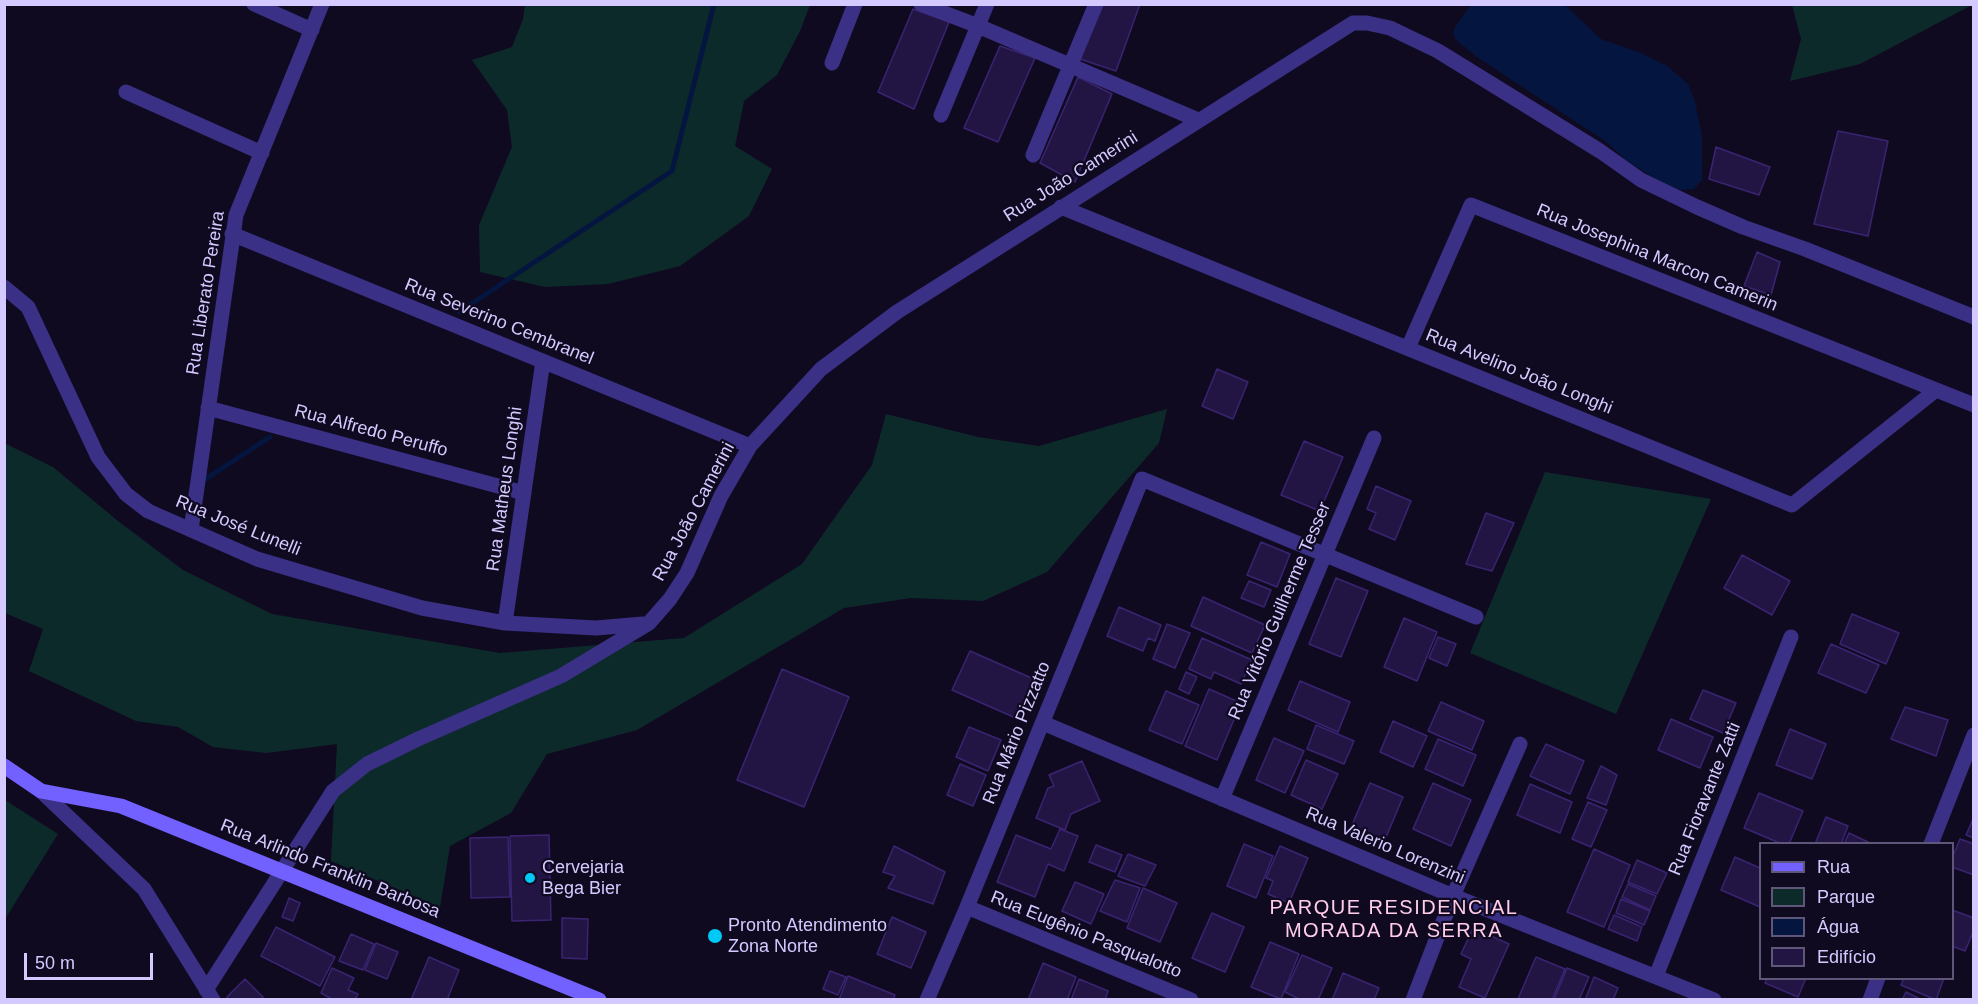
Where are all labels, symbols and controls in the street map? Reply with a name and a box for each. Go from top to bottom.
street label: Rua João Camerini [1000,127,1142,227]
street label: Rua Josephina Marcon Camerin [1533,200,1781,316]
street label: Rua Liberato Pereira [182,209,230,377]
street label: Rua Severino Cembranel [401,274,597,370]
street label: Rua Avelino João Longhi [1422,325,1616,419]
street label: Rua Alfredo Peruffo [292,400,450,462]
street label: Rua Matheus Longhi [483,405,527,573]
street label: Rua João Camerini [648,439,740,585]
street label: Rua José Lunelli [172,491,304,561]
street label: Rua Vitório Guilherme Tesser [1224,499,1336,723]
street label: Rua Mário Pizzatto [979,658,1055,808]
street label: Rua Fioravante Zatti [1664,719,1746,879]
street label: Rua Valerio Lorenzini [1302,803,1468,889]
street label: Rua Arlindo Franklin Barbosa [217,815,443,923]
legend [1759,842,1954,980]
place label: Cervejaria Bega Bier [542,857,624,900]
text: Rua [1817,857,1850,877]
marker: Cervejaria Bega Bier [523,871,537,885]
street label: Rua Eugênio Pasqualotto [987,887,1185,983]
text: Parque [1817,887,1875,907]
district label: PARQUE RESIDENCIAL MORADA DA SERRA [1270,896,1518,943]
place label: Pronto Atendimento Zona Norte [728,915,887,958]
text: Água [1817,917,1859,937]
marker: Pronto Atendimento Zona Norte [706,927,724,945]
scale bar [27,941,156,979]
text: Edifício [1817,947,1876,967]
text: 50 m [35,953,75,973]

